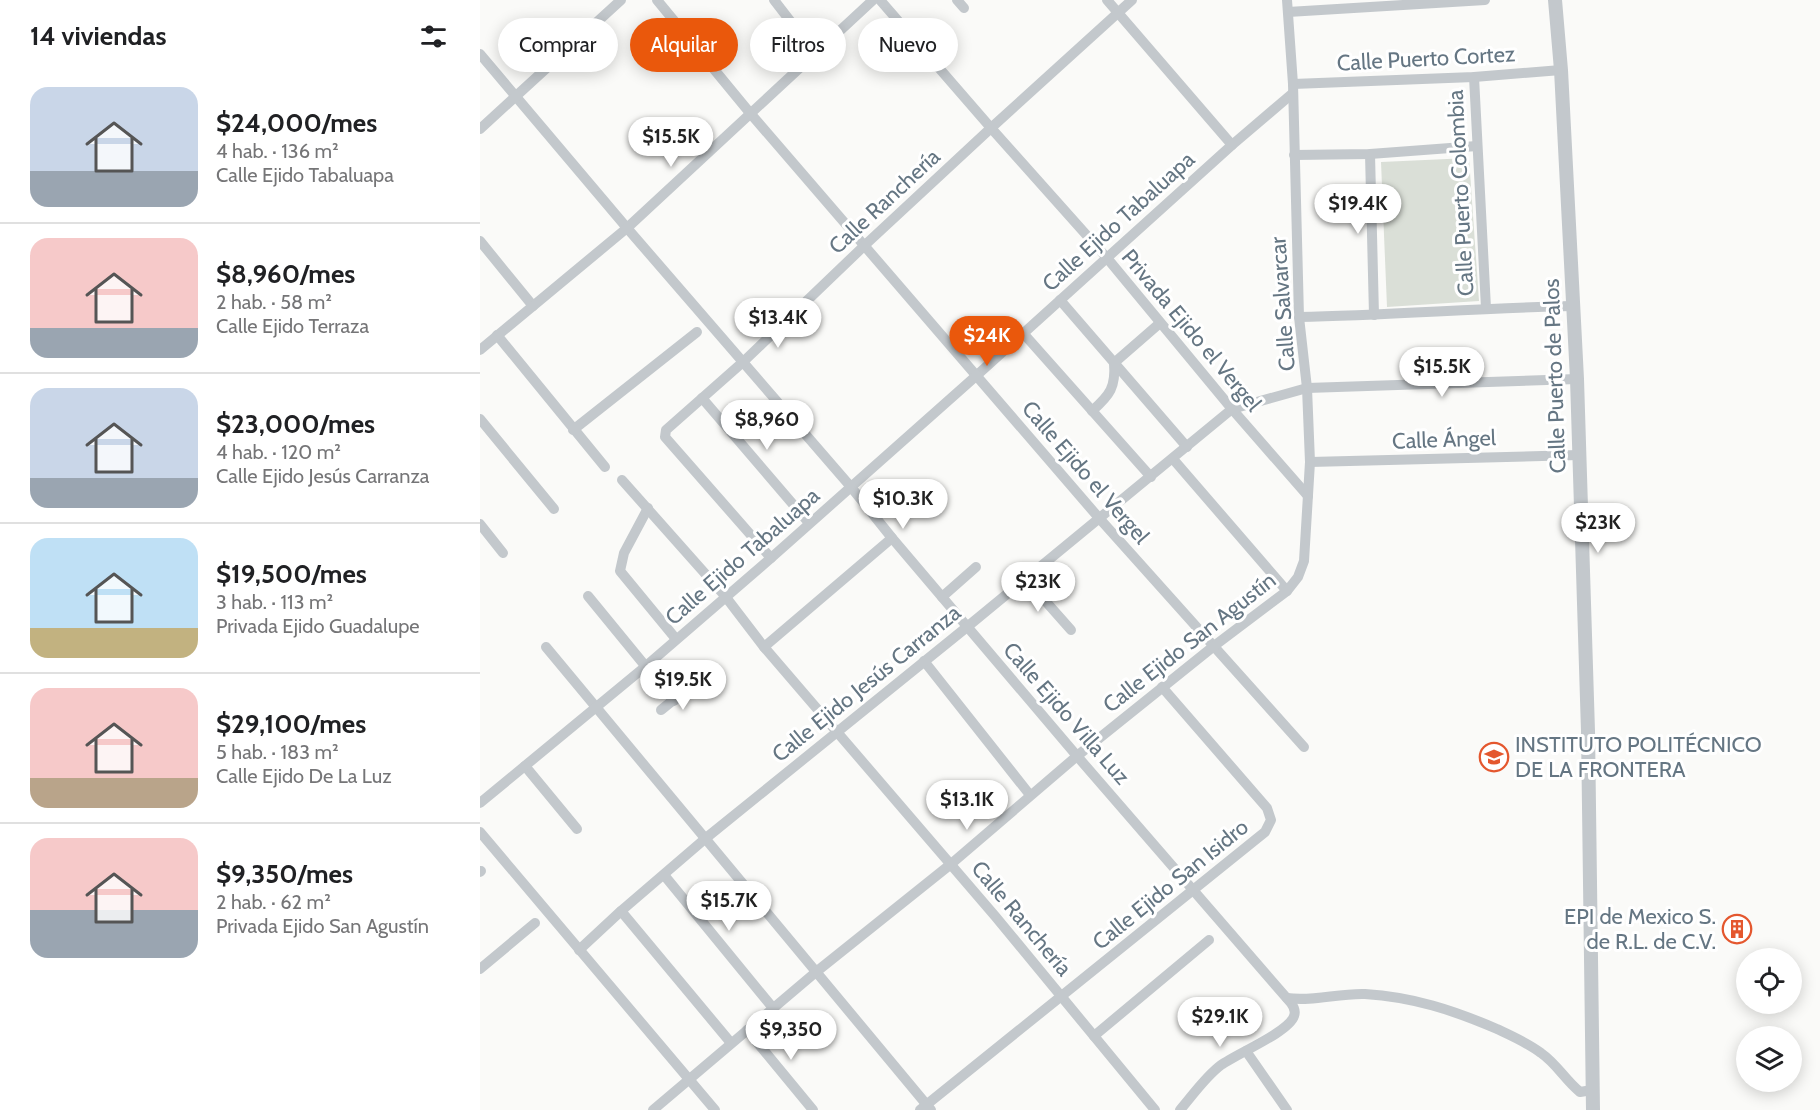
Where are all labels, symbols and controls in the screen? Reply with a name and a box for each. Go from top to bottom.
chip: Comprar [498,18,618,72]
chip: Alquilar [630,18,738,72]
chip: Filtros [750,18,846,72]
chip: Nuevo [858,18,958,72]
text: 14 viviendas [30,20,166,52]
icon: filters [417,20,450,53]
street label: Calle Puerto Cortez [1336,40,1516,77]
street label: Calle Puerto Colombia [1442,89,1479,297]
text: $24,000/mes [216,107,377,139]
icon: home [78,111,150,183]
pin: $15.5K [622,117,720,168]
text: $15.5K [642,124,700,148]
text: 4 hab. · 136 m² [216,139,339,163]
street label: Calle Ranchería [823,143,946,260]
street label: Calle Ejido Tabaluapa [1037,146,1200,297]
text: Calle Ejido Tabaluapa [216,163,394,187]
pin: $19.4K [1309,184,1407,235]
text: $19.4K [1328,191,1388,215]
street label: Calle Salvarcar [1264,236,1301,372]
street label: Privada Ejido el Vergel [1116,244,1268,417]
text: $8,960/mes [216,258,355,290]
icon: home [78,262,150,334]
street label: Calle Puerto de Palos [1538,278,1571,474]
text: 2 hab. · 58 m² [216,290,332,314]
pin: $13.4K [729,298,827,349]
text: $13.4K [748,305,808,329]
text: Calle Ejido Terraza [216,314,369,338]
pin: $24K [951,316,1023,367]
text: $24K [963,323,1011,347]
pin: $15.5K [1393,347,1491,398]
text: $15.5K [1413,354,1471,378]
street label: Calle Ejido el Vergel [1016,395,1156,550]
pin: $8,960 [718,400,816,451]
text: $8,960 [735,407,799,431]
text: $23,000/mes [216,408,375,440]
icon: home [78,412,150,484]
street label: Calle Ángel [1392,424,1497,455]
text: 4 hab. · 120 m² [216,440,341,464]
text: Calle Ejido Jesús Carranza [216,464,429,488]
pin: $10.3K [854,479,952,530]
street label: Calle Ejido Tabaluapa [660,482,825,631]
text: $10.3K [873,486,933,510]
pin: $23K [1562,503,1634,554]
text: $23K [1575,510,1621,534]
text: $19,500/mes [216,558,367,590]
icon: home [78,562,150,634]
pin: $23K [1002,562,1074,613]
street label: Calle Ejido San Agustín [1098,567,1281,718]
text: $23K [1015,569,1061,593]
text: 3 hab. · 113 m² [216,590,333,614]
street label: Calle Ejido Jesús Carranza [767,599,966,768]
text: Privada Ejido Guadalupe [216,614,420,638]
street label: Calle Ejido Villa Luz [998,637,1136,790]
pin: $19.5K [634,660,732,711]
text: $19.5K [654,667,712,691]
text: $29,100/mes [216,708,366,740]
icon: home [78,712,150,784]
place label: INSTITUTO POLITÉCNICO DE LA FRONTERA [1515,731,1762,783]
text: 5 hab. · 183 m² [216,740,339,764]
school or university icon: INSTITUTO POLITÉCNICO DE LA FRONTERA [1478,741,1510,773]
text: Calle Ejido De La Luz [216,764,392,788]
pin: $13.1K [918,780,1016,831]
text: $13.1K [940,787,994,811]
street label: Calle Ejido San Isidro [1087,813,1254,955]
street label: Calle Ranchería [966,855,1078,982]
text: $9,350/mes [216,858,353,890]
icon: home [78,862,150,934]
pin: $15.7K [680,881,778,932]
text: $15.7K [701,888,757,912]
text: 2 hab. · 62 m² [216,890,331,914]
place label: EPI de Mexico S. de R.L. de C.V. [1564,903,1716,955]
building icon: EPI de Mexico S. de R.L. de C.V. [1721,913,1753,945]
text: Privada Ejido San Agustín [216,914,429,938]
map controls [1736,948,1802,1092]
button: locate [1736,948,1802,1014]
pin: $29.1K [1171,997,1269,1048]
text: $29.1K [1191,1004,1249,1028]
pin: $9,350 [742,1010,840,1061]
text: $9,350 [760,1017,822,1041]
button: layers [1736,1026,1802,1092]

